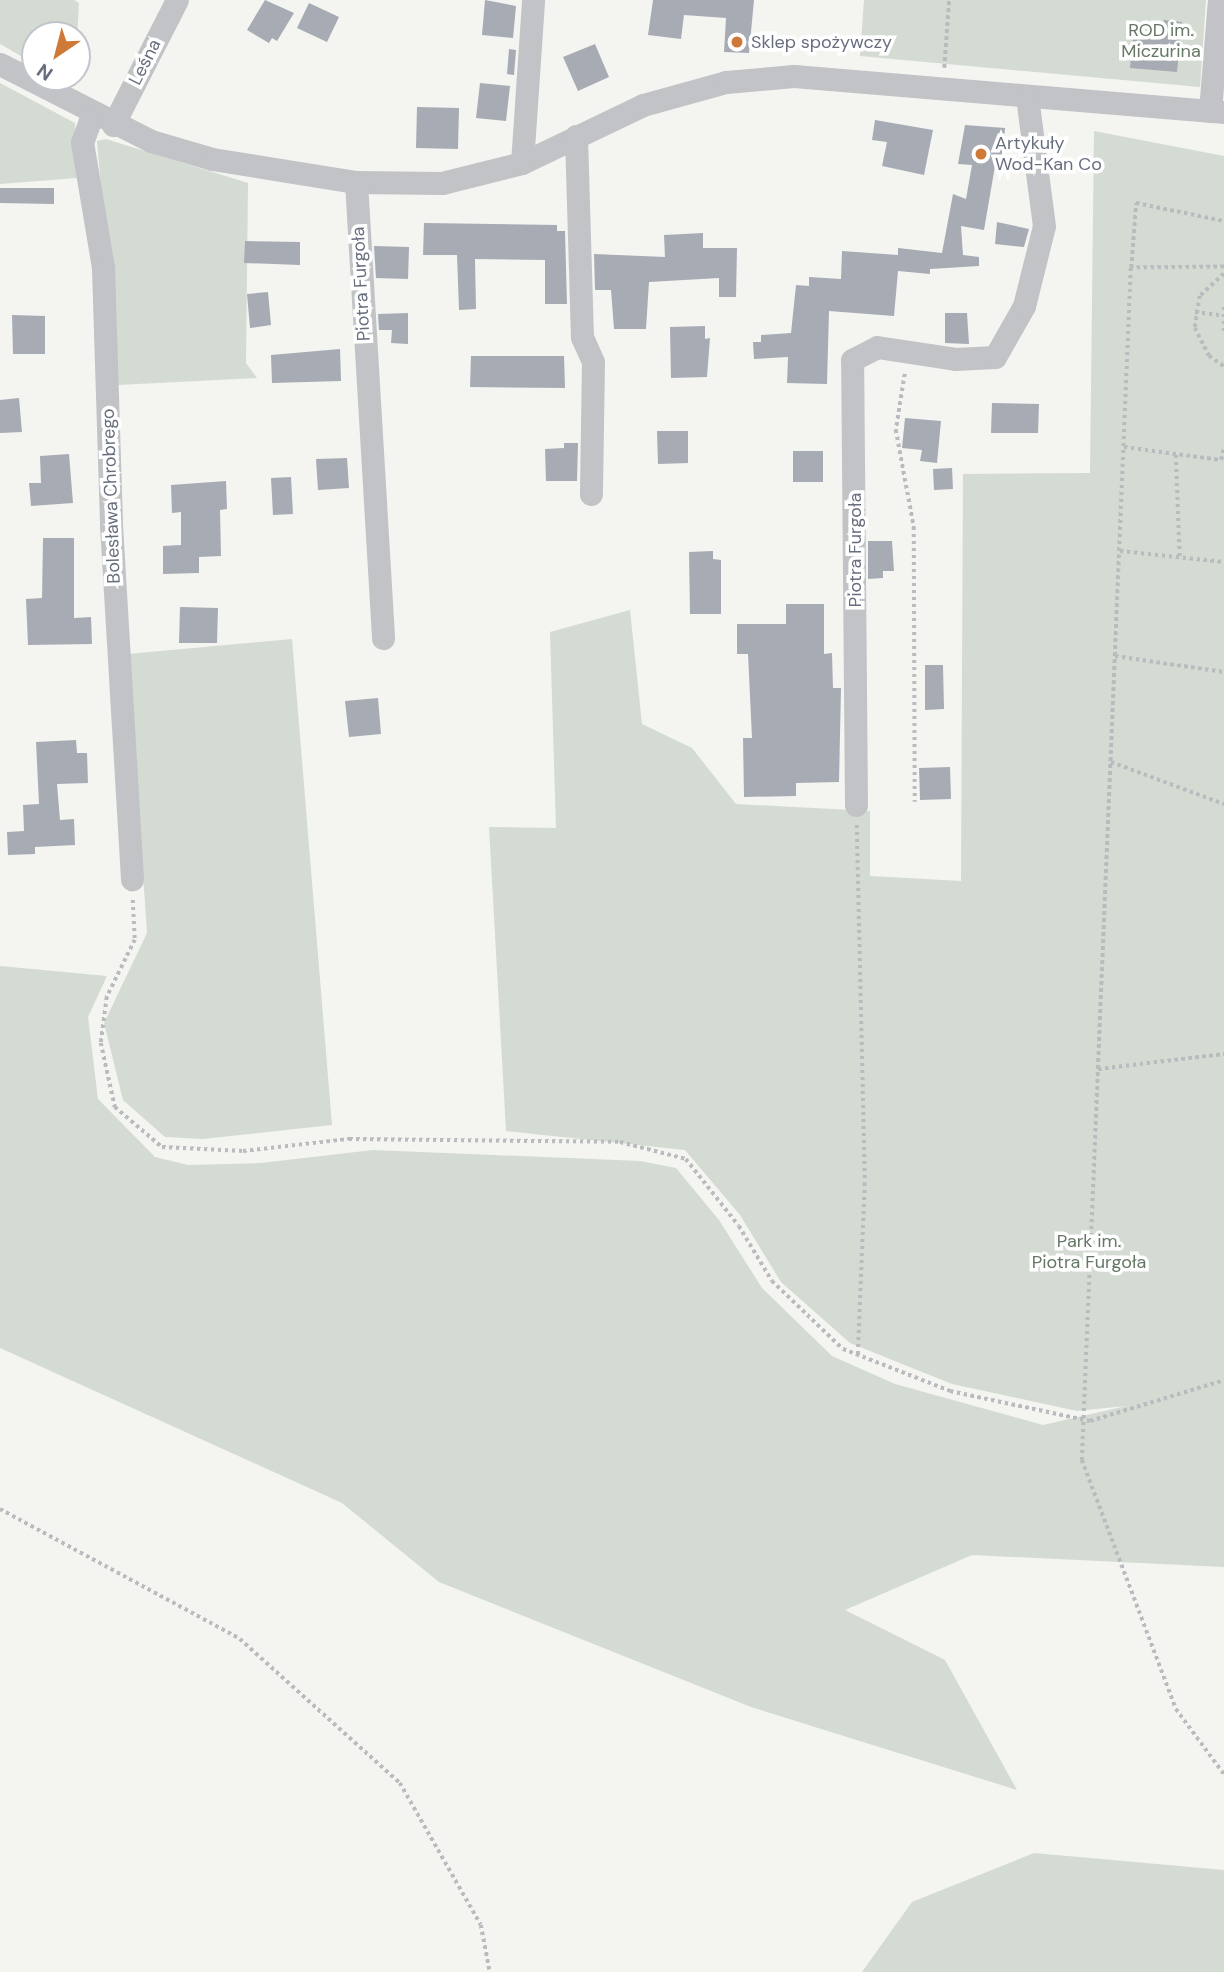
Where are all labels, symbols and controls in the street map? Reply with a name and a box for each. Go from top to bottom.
park label: ROD im. Miczurina [1121,20,1201,62]
north arrow [21,21,91,91]
place label: Sklep spożywczy [751,31,892,53]
marker: Sklep spożywczy [729,34,745,50]
street label: Leśna [124,35,166,89]
text: N [32,58,58,86]
place label: Artykuły Wod-Kan Co [995,133,1102,176]
marker: Artykuły Wod-Kan Co [973,146,989,162]
street label: Piotra Furgoła [347,226,375,342]
street label: Bolesława Chrobrego [97,408,125,584]
street label: Piotra Furgoła [844,493,866,607]
park label: Park im. Piotra Furgoła [1032,1231,1146,1274]

